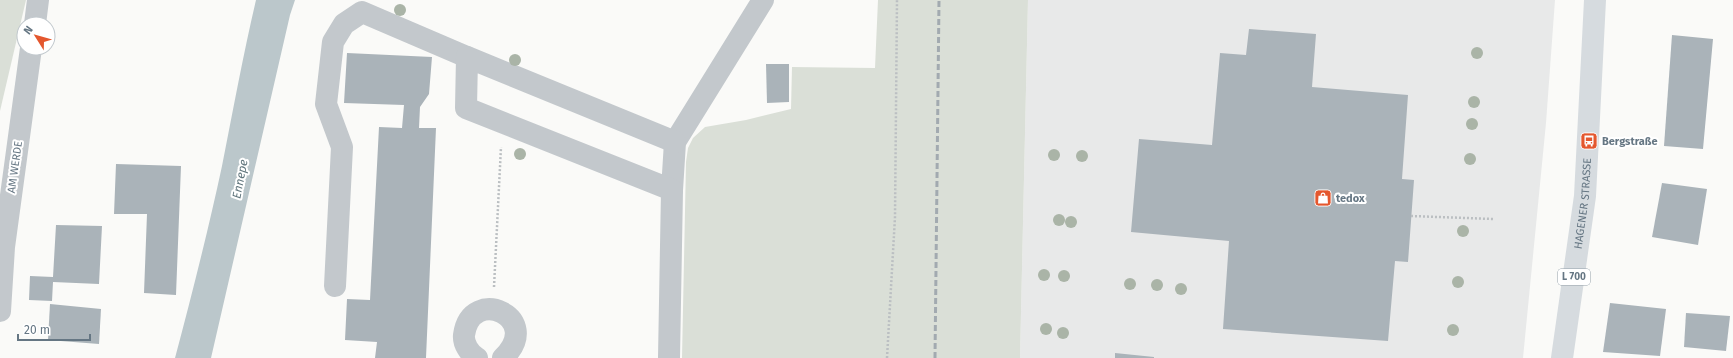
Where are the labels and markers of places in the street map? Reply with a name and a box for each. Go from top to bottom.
bus stop icon: Bergstraße [1579,131,1599,151]
place label: Bergstraße [1602,135,1657,148]
shop icon: tedox [1313,188,1333,208]
place label: tedox [1336,192,1365,205]

